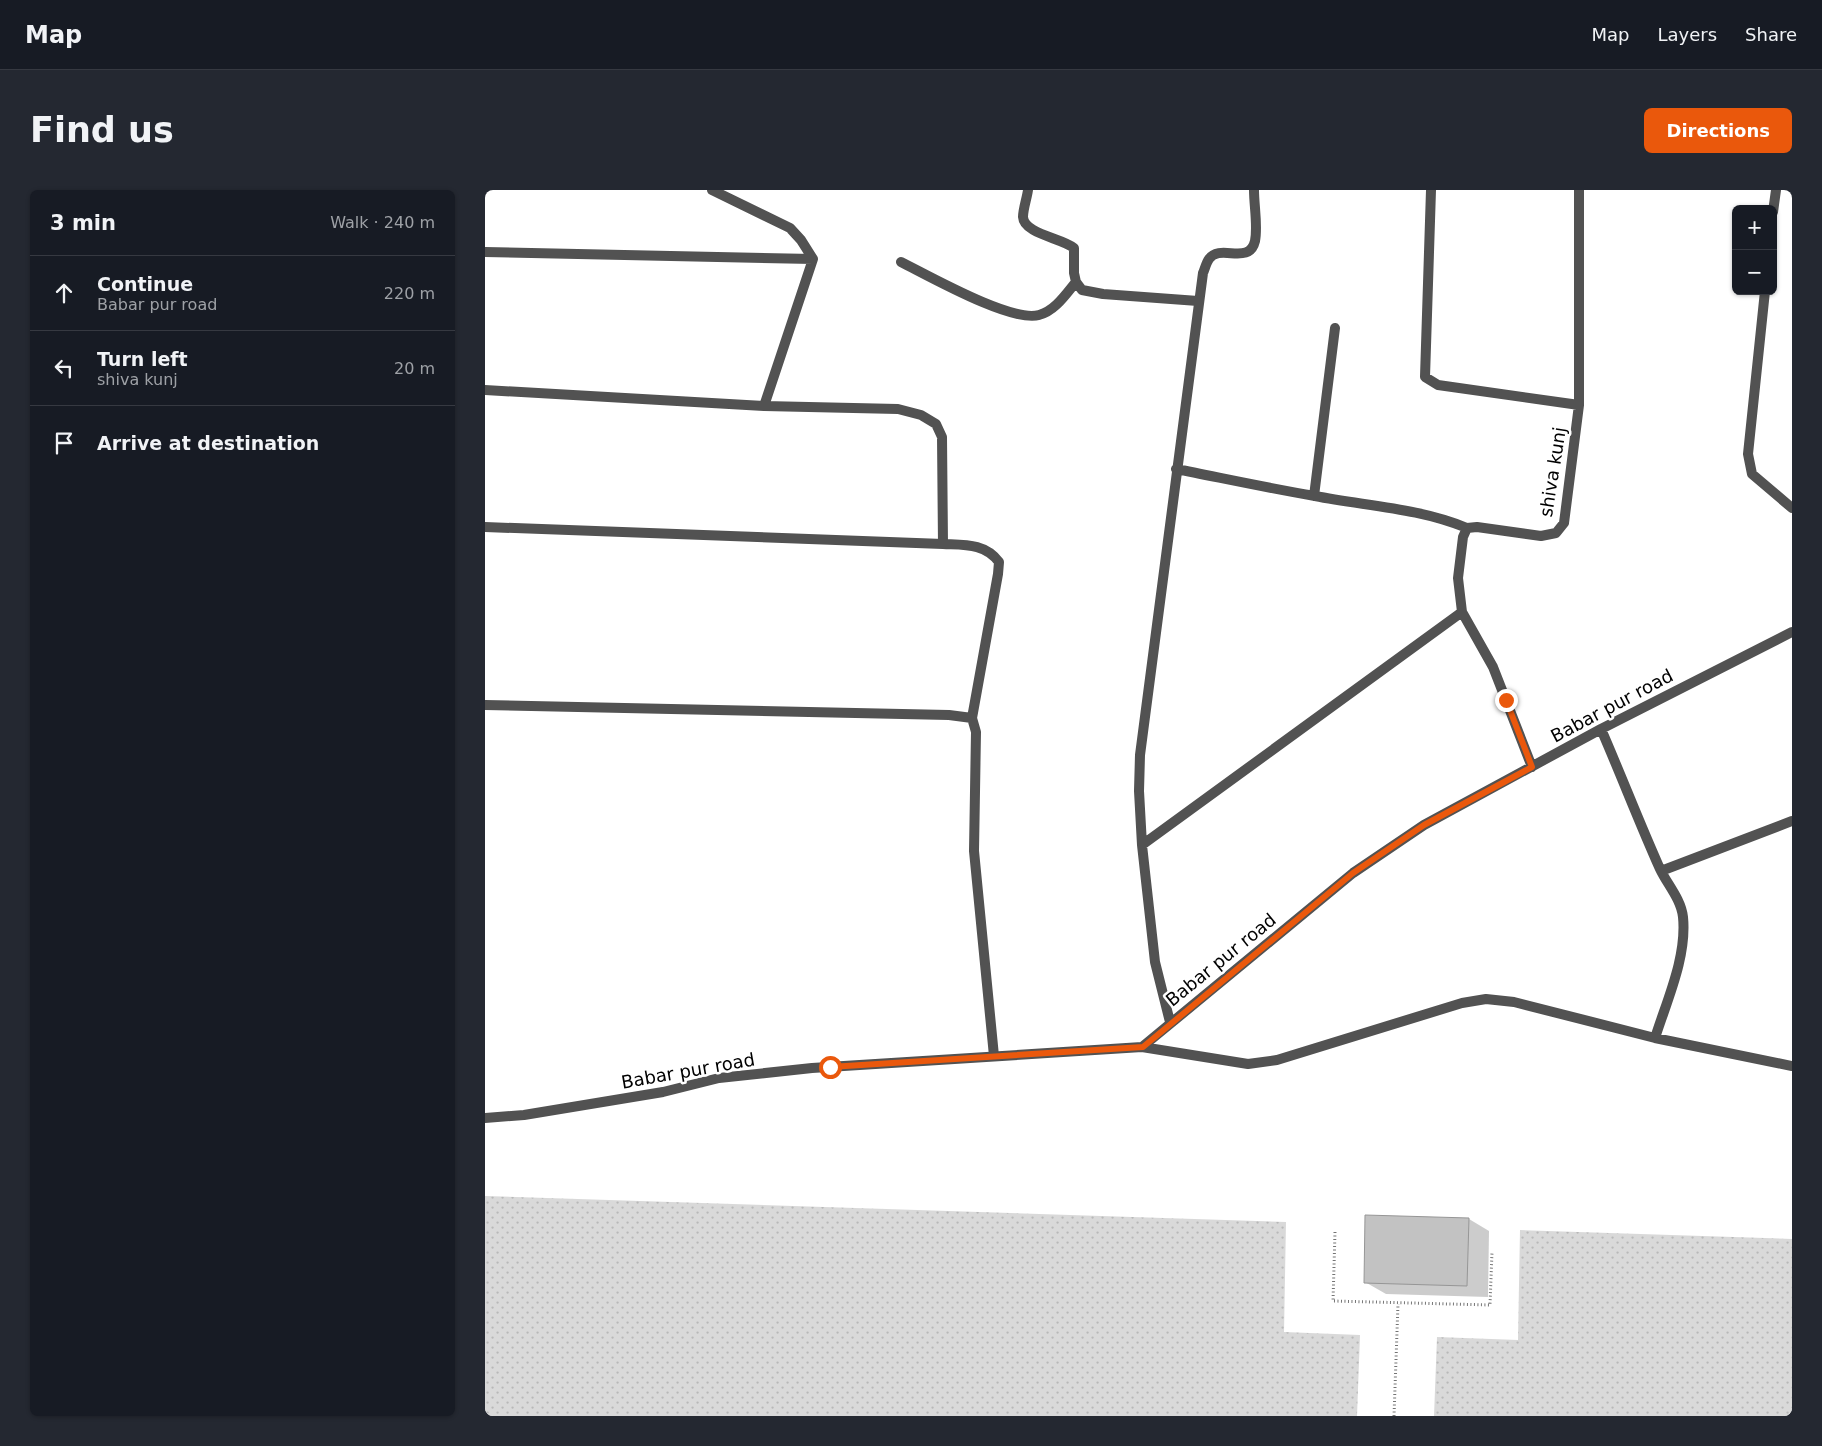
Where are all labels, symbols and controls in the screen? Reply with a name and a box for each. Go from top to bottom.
text: Map [25,21,82,49]
text: Map [1591,24,1629,45]
text: Layers [1657,24,1717,45]
text: Share [1745,24,1797,45]
button: Directions [1644,108,1792,153]
text: Find us [30,110,174,150]
map controls [1732,205,1777,295]
button: + [1732,205,1777,250]
text: 3 min [50,211,116,235]
text: Walk · 240 m [330,213,435,232]
button: − [1732,250,1777,295]
text: Continue [97,273,193,295]
icon: ahead [50,279,78,307]
text: 220 m [384,284,435,303]
text: Babar pur road [97,295,217,314]
text: Turn left [97,348,188,370]
icon: left [50,354,78,382]
text: 20 m [394,359,435,378]
text: shiva kunj [97,370,178,389]
street label: shiva kunj [1535,425,1570,518]
icon: arrive [50,429,78,457]
text: Arrive at destination [97,432,319,454]
street label: Babar pur road [1547,665,1676,747]
route end [1495,689,1518,712]
street label: Babar pur road [1161,909,1280,1010]
street label: Babar pur road [619,1048,756,1093]
route start [819,1056,842,1079]

